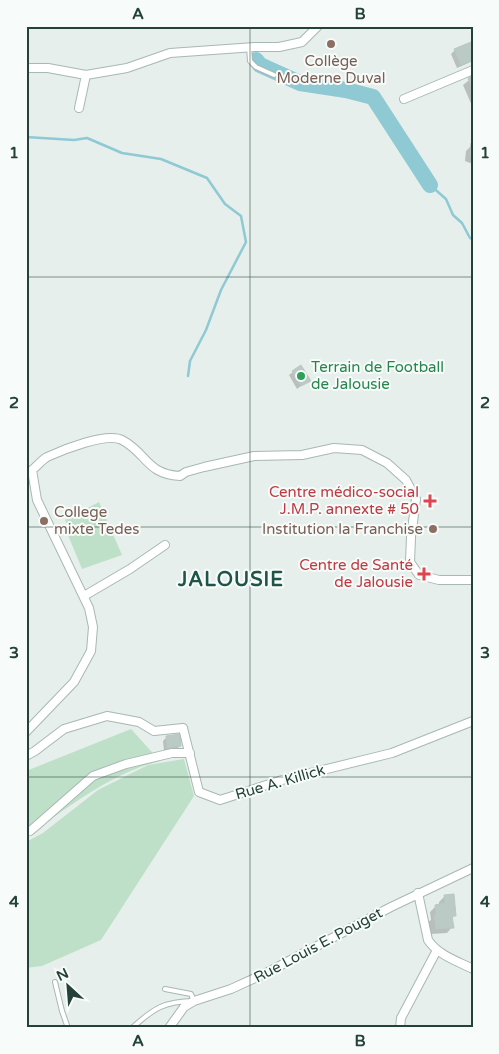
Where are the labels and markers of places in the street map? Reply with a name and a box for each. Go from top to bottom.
marker: Collège Moderne Duval [325,38,337,50]
place label: Collège Moderne Duval [277,52,385,87]
place label: Terrain de Football de Jalousie [311,358,444,393]
marker: Terrain de Football de Jalousie [295,370,307,382]
place label: Centre médico-social J.M.P. annexte # 50 [269,483,419,518]
marker: Centre médico-social J.M.P. annexte # 50 [423,494,437,508]
place label: College mixte Tedes [54,503,139,538]
marker: College mixte Tedes [38,515,50,527]
place label: Institution la Franchise [262,520,423,538]
marker: Institution la Franchise [427,523,439,535]
place label: Centre de Santé de Jalousie [299,556,413,591]
marker: Centre de Santé de Jalousie [417,567,431,581]

